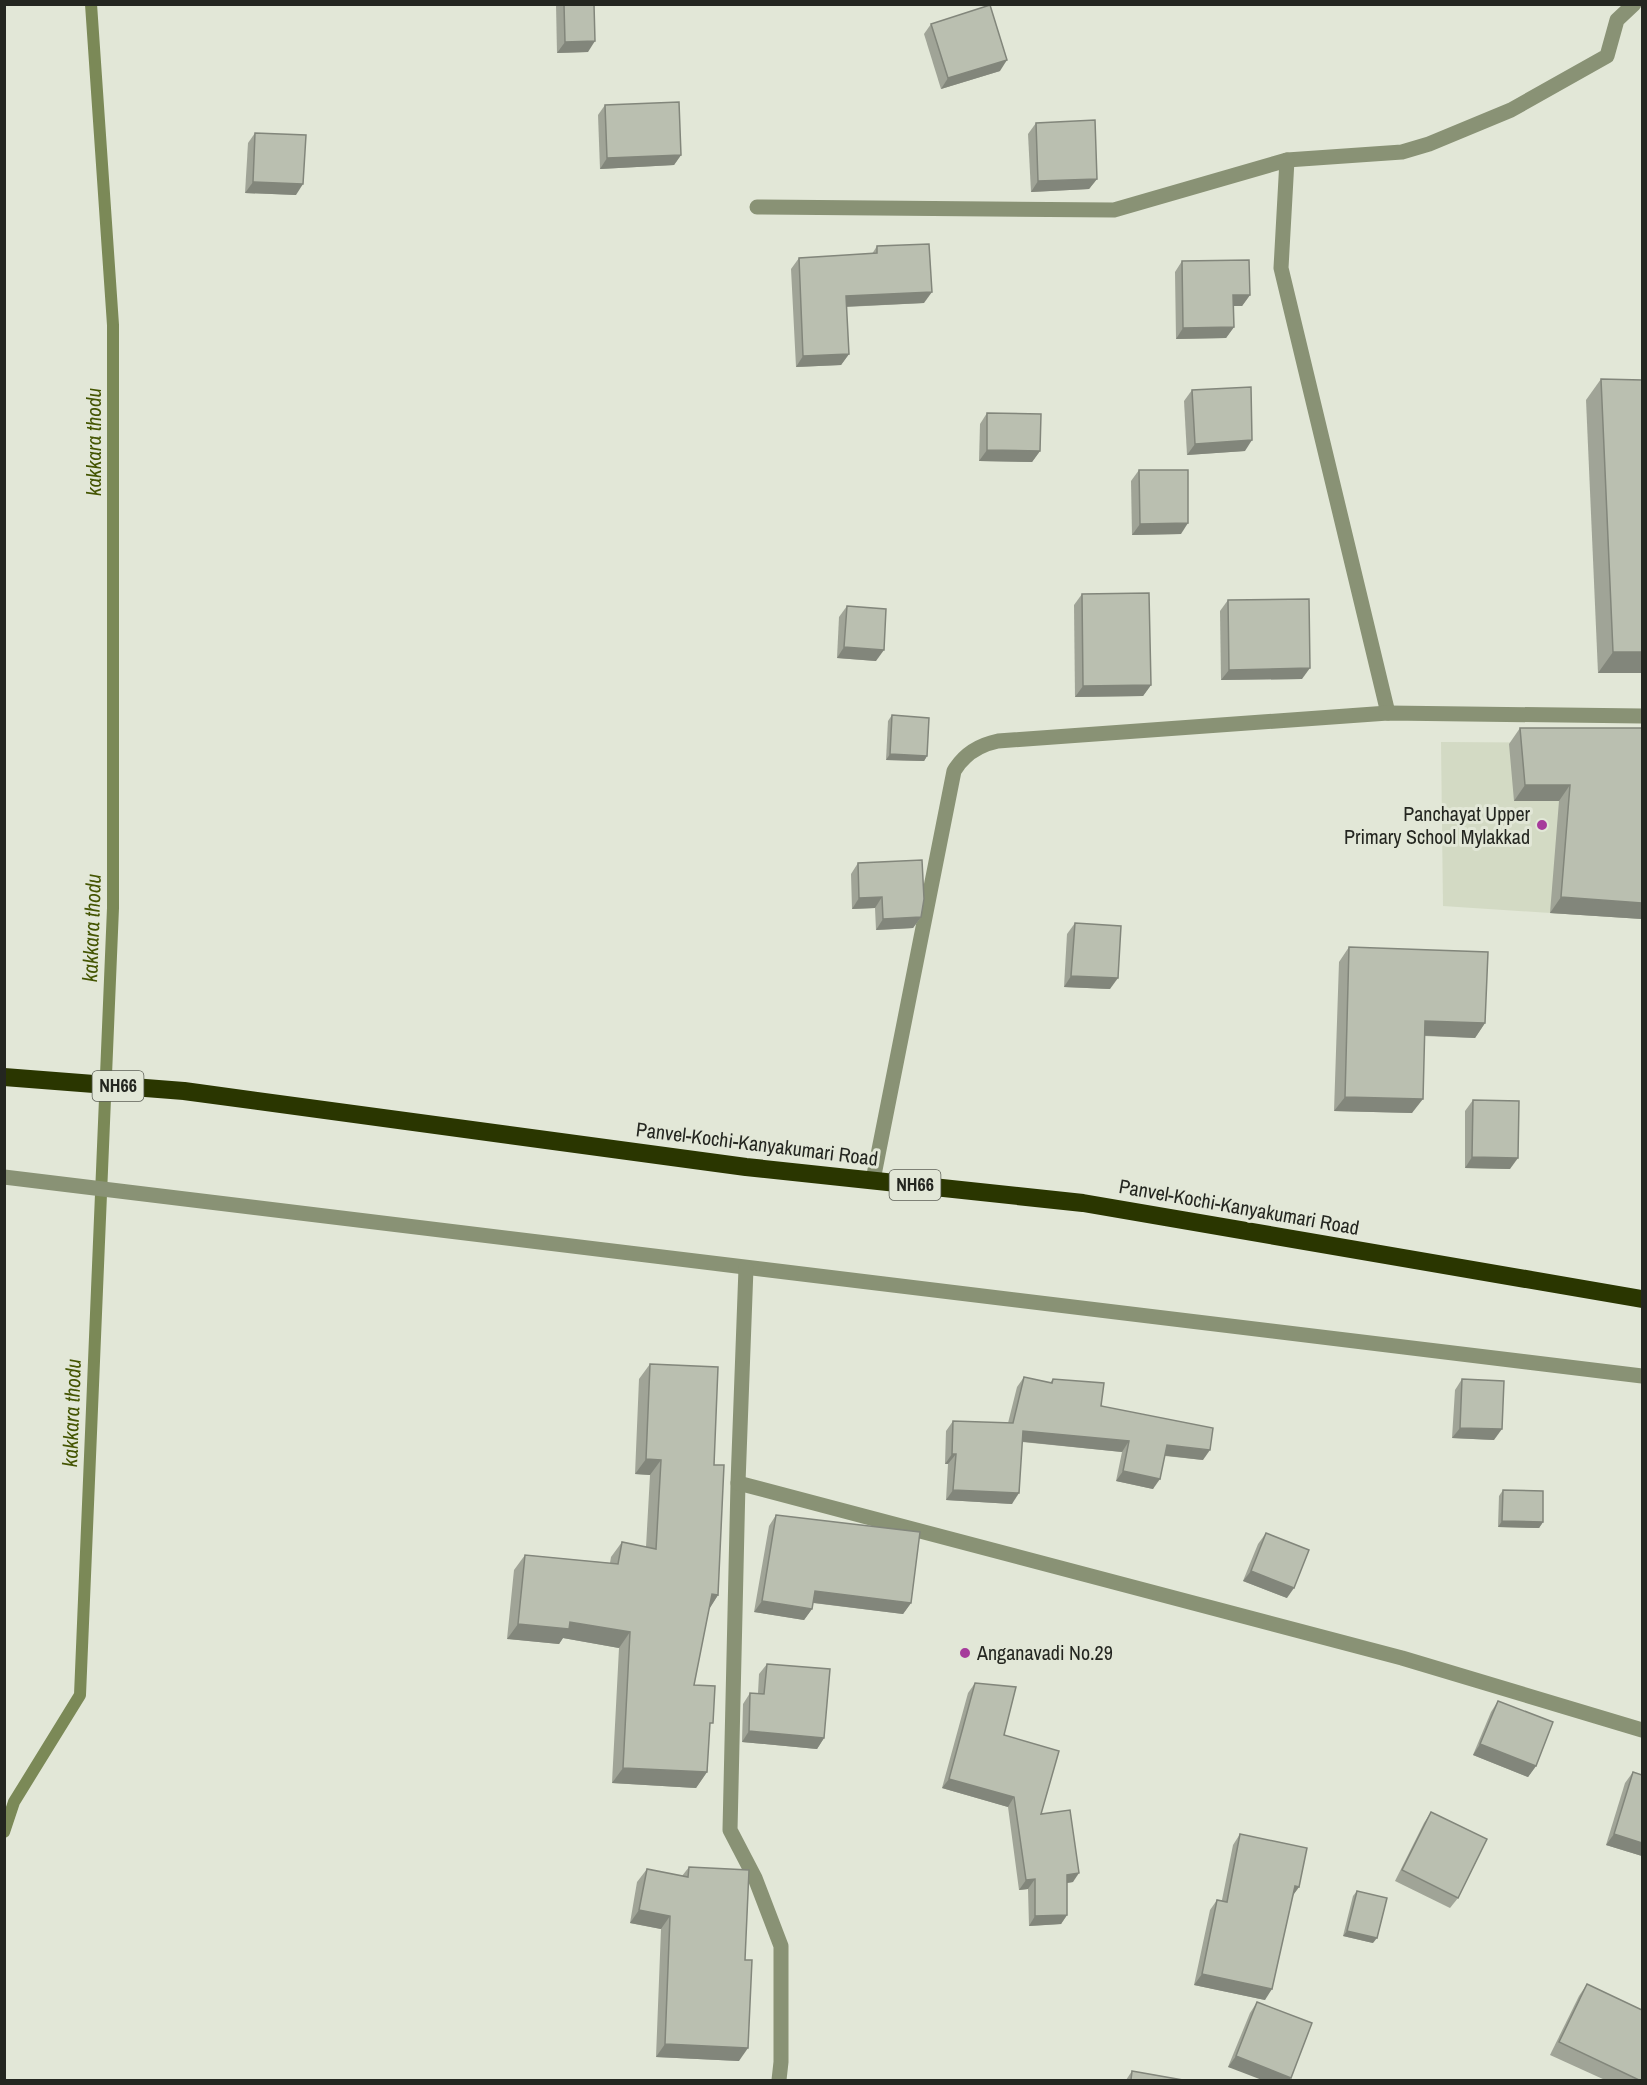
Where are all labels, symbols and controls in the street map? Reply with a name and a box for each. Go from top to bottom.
water label: kakkara thodu [79,387,108,496]
place label: Panchayat Upper Primary School Mylakkad [1344,800,1531,850]
marker: Panchayat Upper Primary School Mylakkad [1535,818,1549,832]
water label: kakkara thodu [75,873,108,983]
road number: NH66 [92,1071,144,1101]
street label: Panvel-Kochi-Kanyakumari Road [635,1115,879,1172]
road number: NH66 [890,1170,940,1200]
street label: Panvel-Kochi-Kanyakumari Road [1117,1172,1361,1241]
water label: kakkara thodu [55,1358,88,1468]
place label: Anganavadi No.29 [976,1639,1113,1666]
marker: Anganavadi No.29 [958,1646,972,1660]

